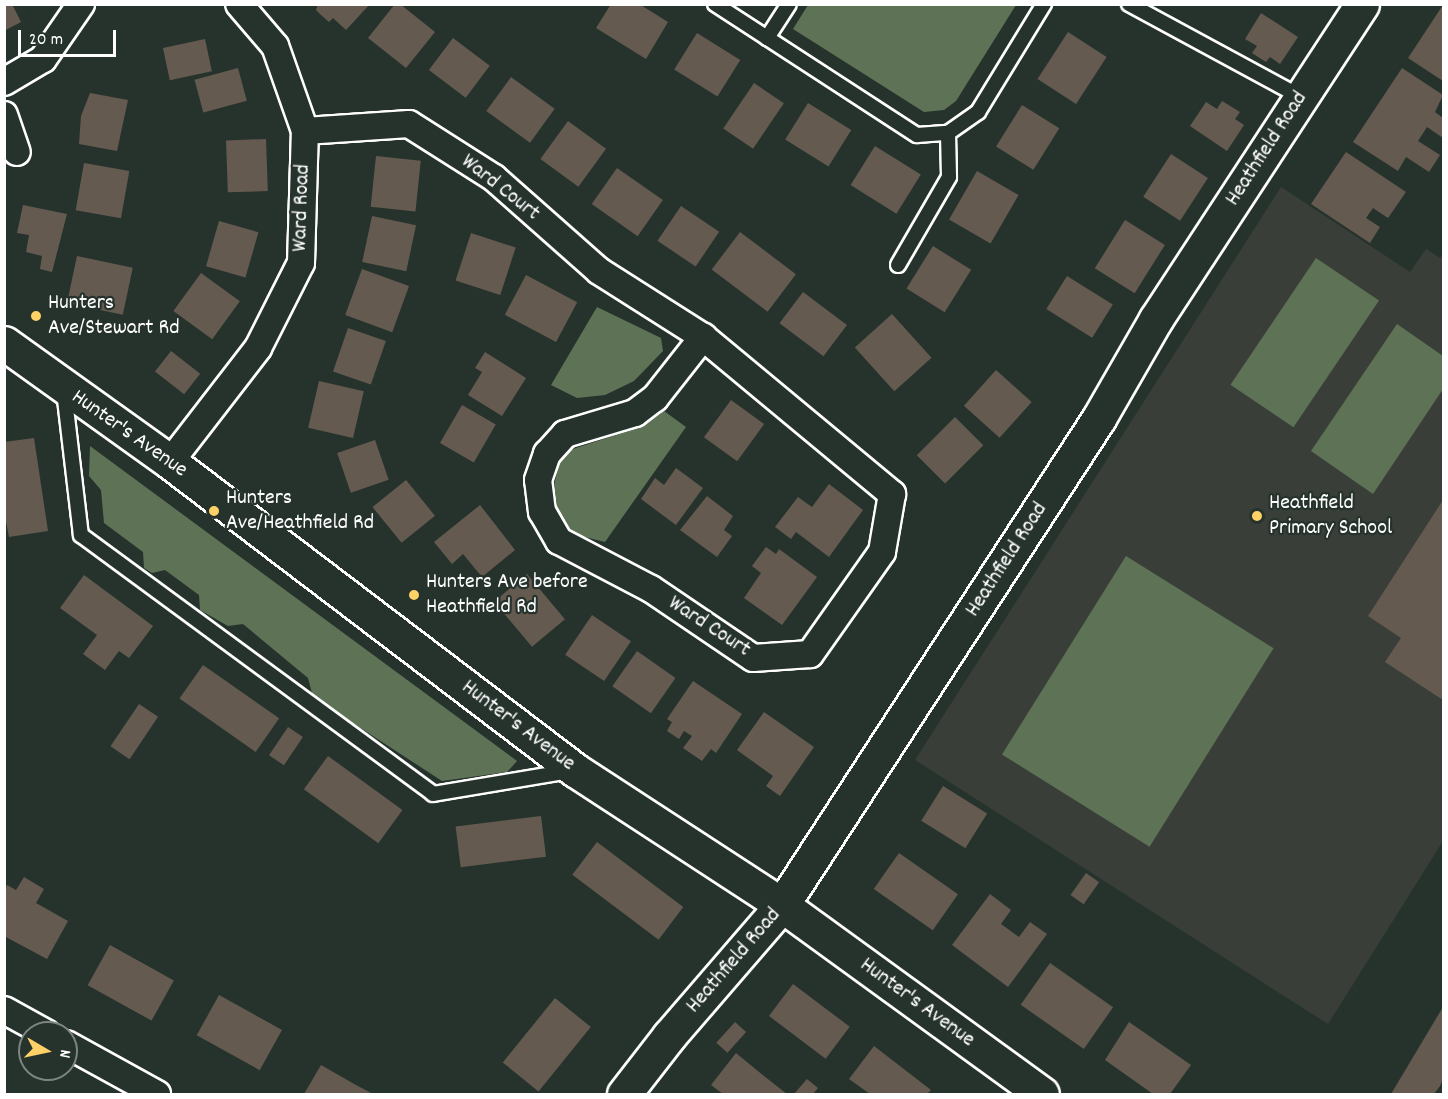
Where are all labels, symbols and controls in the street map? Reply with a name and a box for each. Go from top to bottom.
scale bar [21,18,118,56]
text: 20 m [29,28,63,53]
street label: Heathfield Road [1220,87,1314,211]
street label: Ward Court [455,149,545,227]
street label: Ward Road [287,164,317,252]
place label: Hunters Ave/Stewart Rd [48,290,179,342]
marker: Hunters Ave/Stewart Rd [29,309,43,323]
street label: Hunter's Avenue [66,384,192,484]
place label: Hunters Ave/Heathfield Rd [226,485,374,536]
place label: Heathfield Primary School [1269,490,1392,542]
street label: Heathfield Road [960,498,1054,622]
marker: Hunters Ave/Heathfield Rd [207,504,221,518]
marker: Heathfield Primary School [1250,509,1264,523]
place label: Hunters Ave before Heathfield Rd [426,569,588,620]
marker: Hunters Ave before Heathfield Rd [407,588,421,602]
street label: Ward Court [663,591,755,663]
street label: Hunter's Avenue [456,675,580,777]
street label: Heathfield Road [681,903,787,1019]
street label: Hunter's Avenue [854,952,980,1054]
north arrow [18,1021,78,1081]
text: N [52,1048,76,1059]

